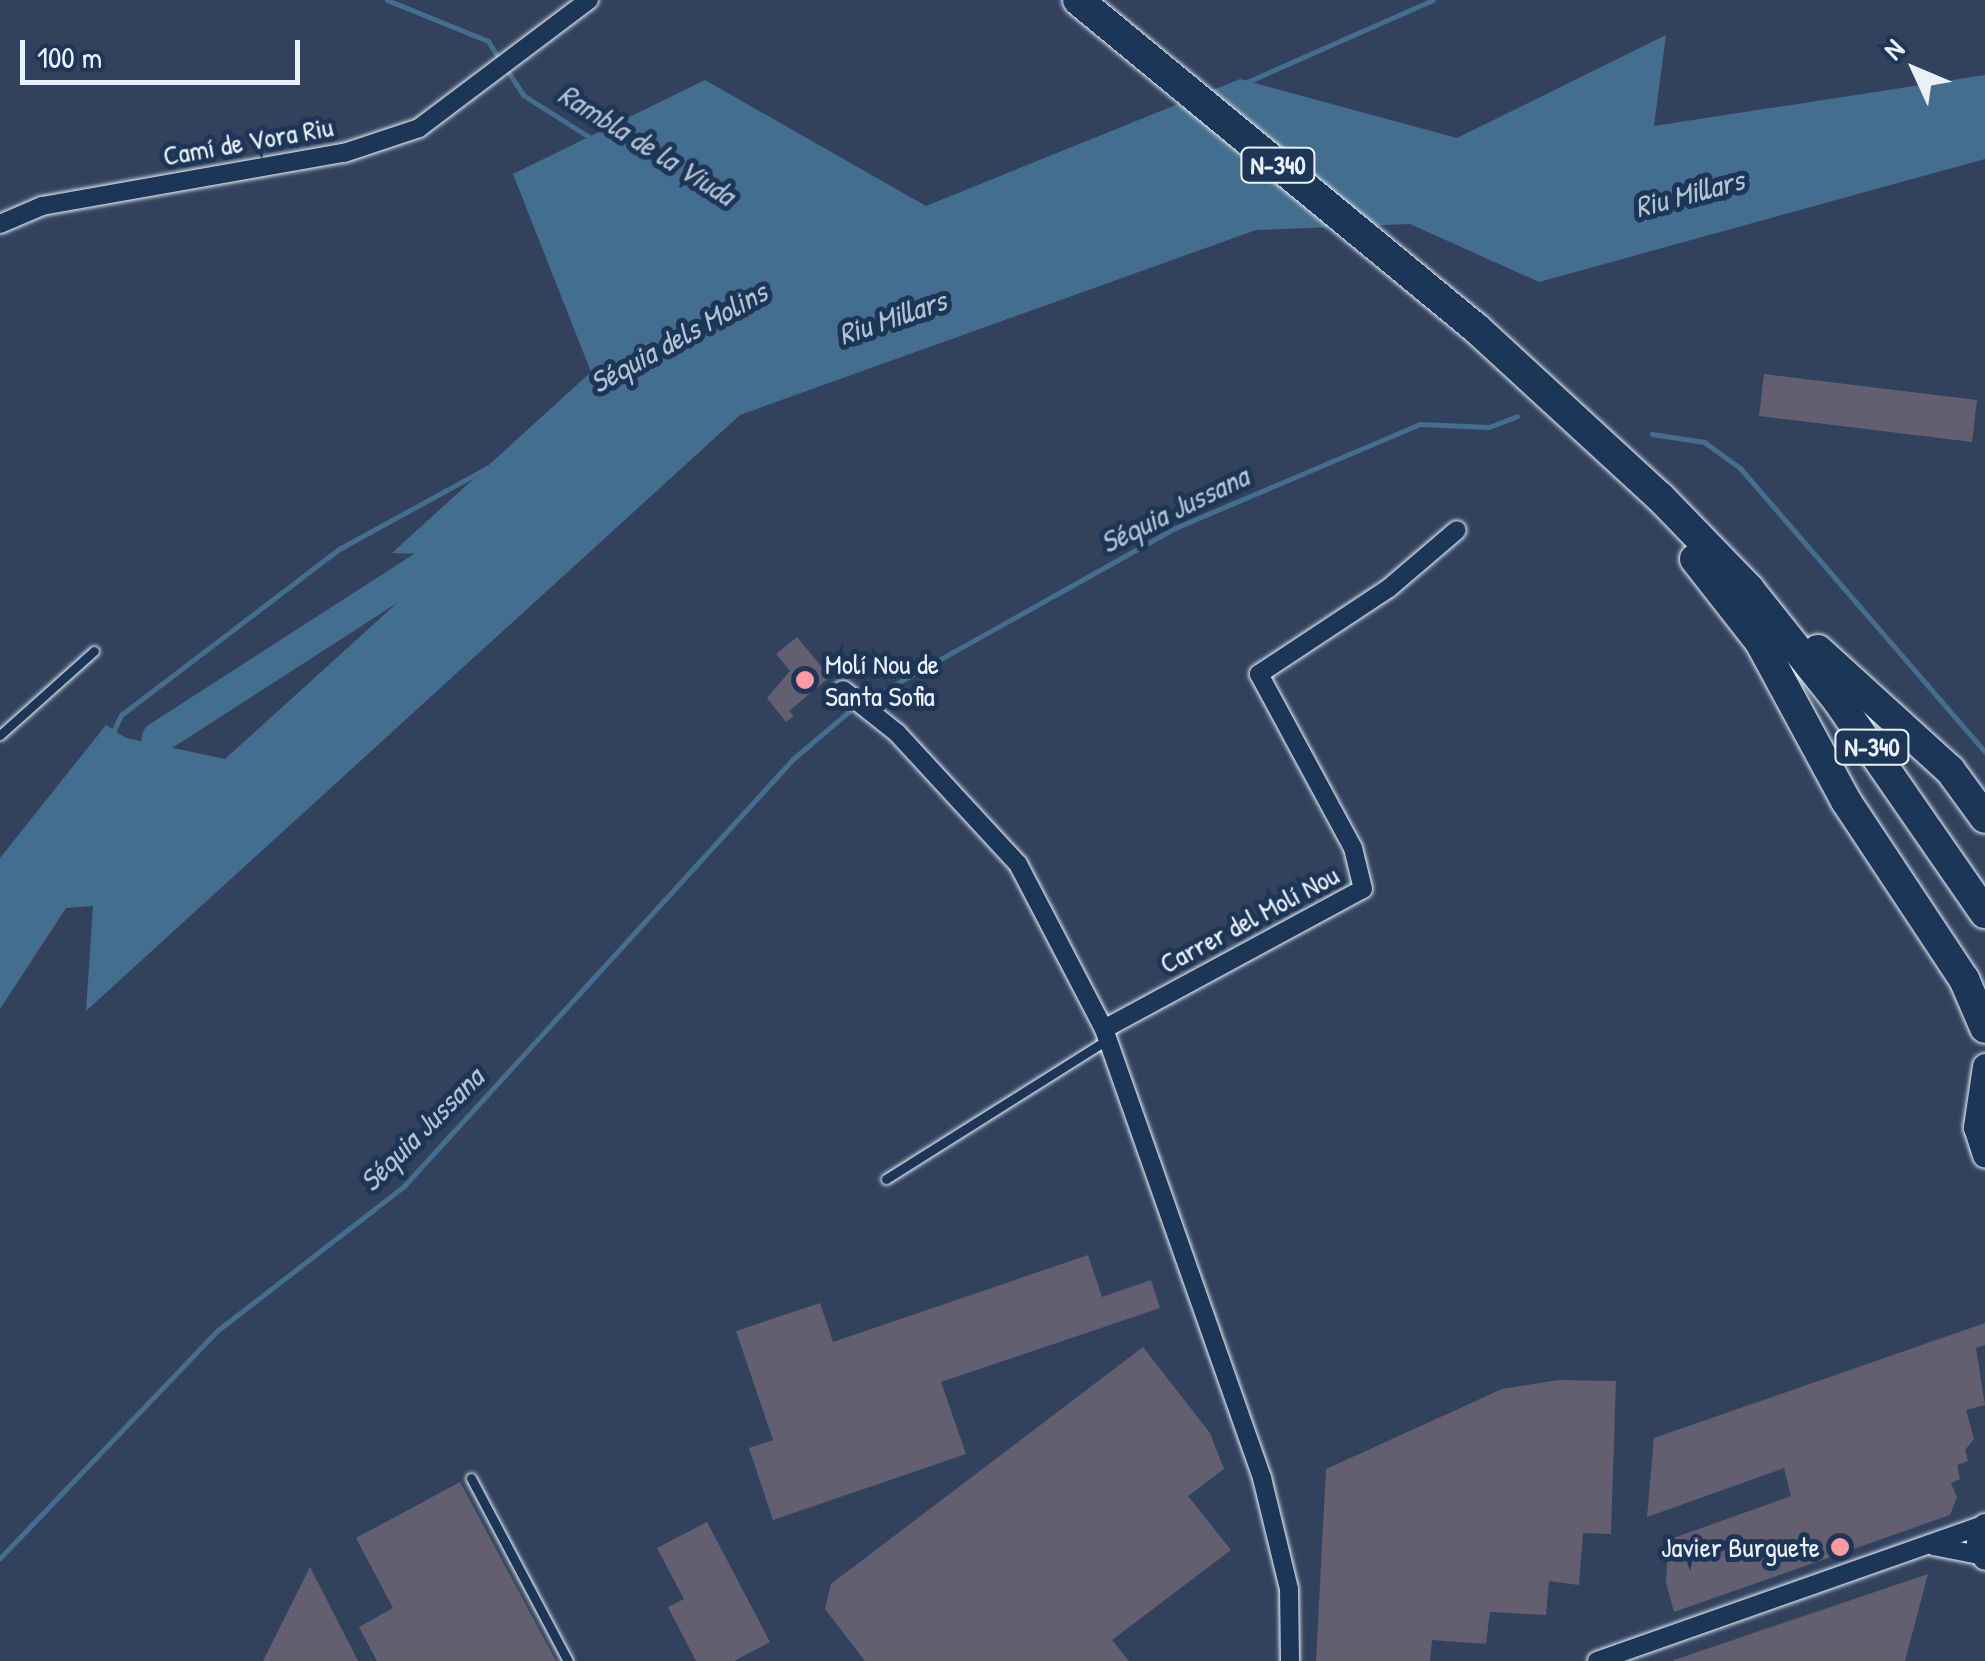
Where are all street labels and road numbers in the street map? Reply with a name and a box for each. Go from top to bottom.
street label: Camí de Vora Riu [160,110,336,172]
road number: N-340 [1238,145,1318,185]
road number: N-340 [1832,727,1912,767]
street label: Carrer del Molí Nou [1154,858,1344,980]

